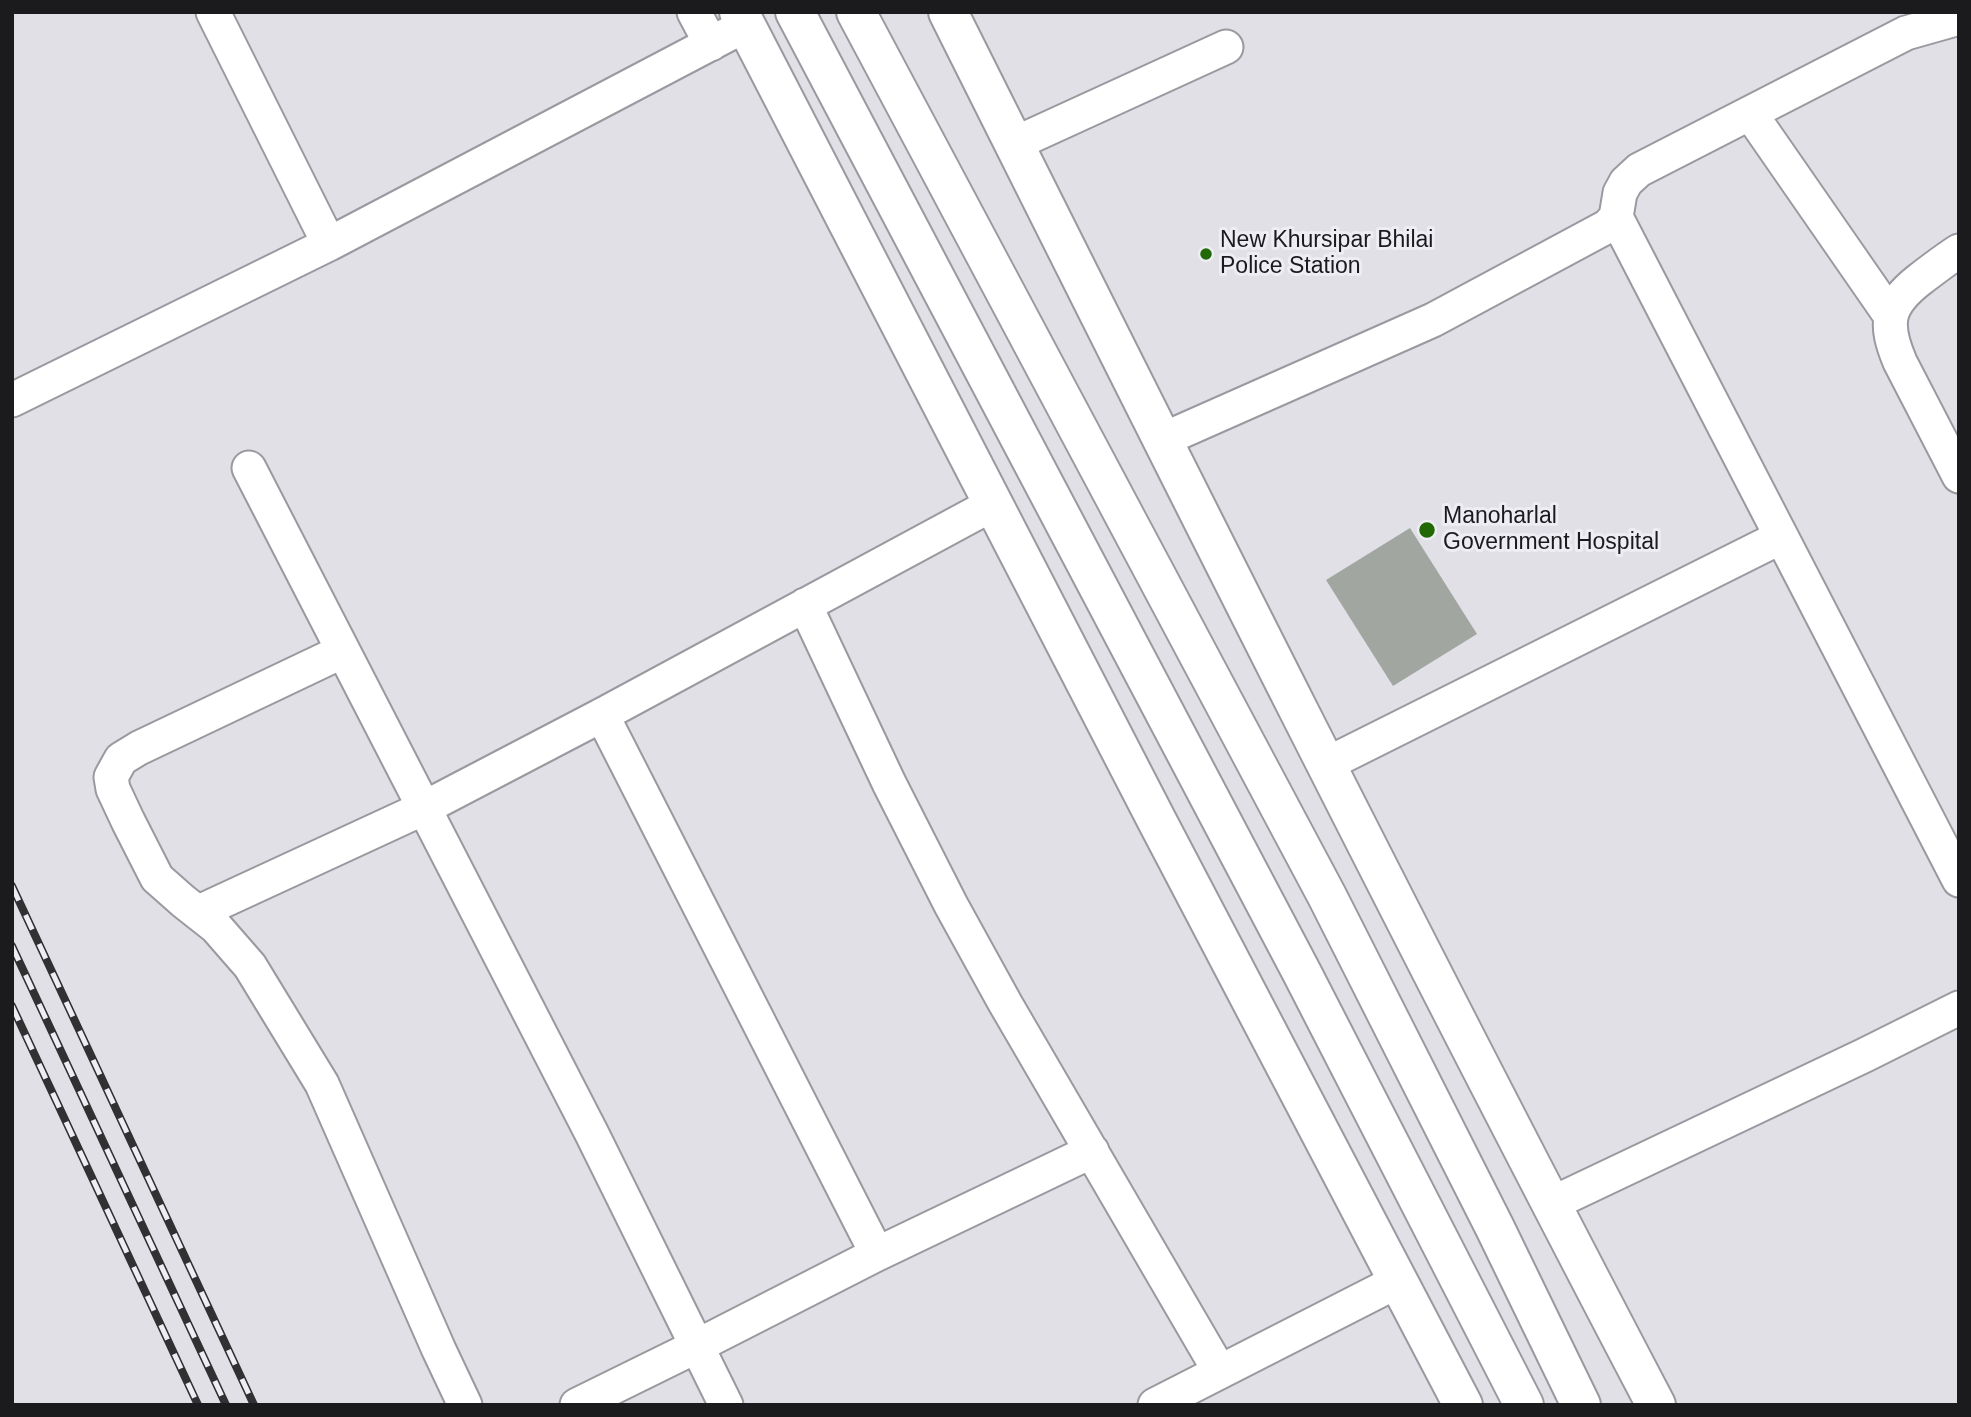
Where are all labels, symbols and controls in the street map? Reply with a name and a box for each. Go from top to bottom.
place label: New Khursipar Bhilai Police Station [1220,227,1433,281]
marker: New Khursipar Bhilai Police Station [1198,246,1214,262]
place label: Manoharlal Government Hospital [1443,503,1659,557]
marker: Manoharlal Government Hospital [1417,520,1437,540]

